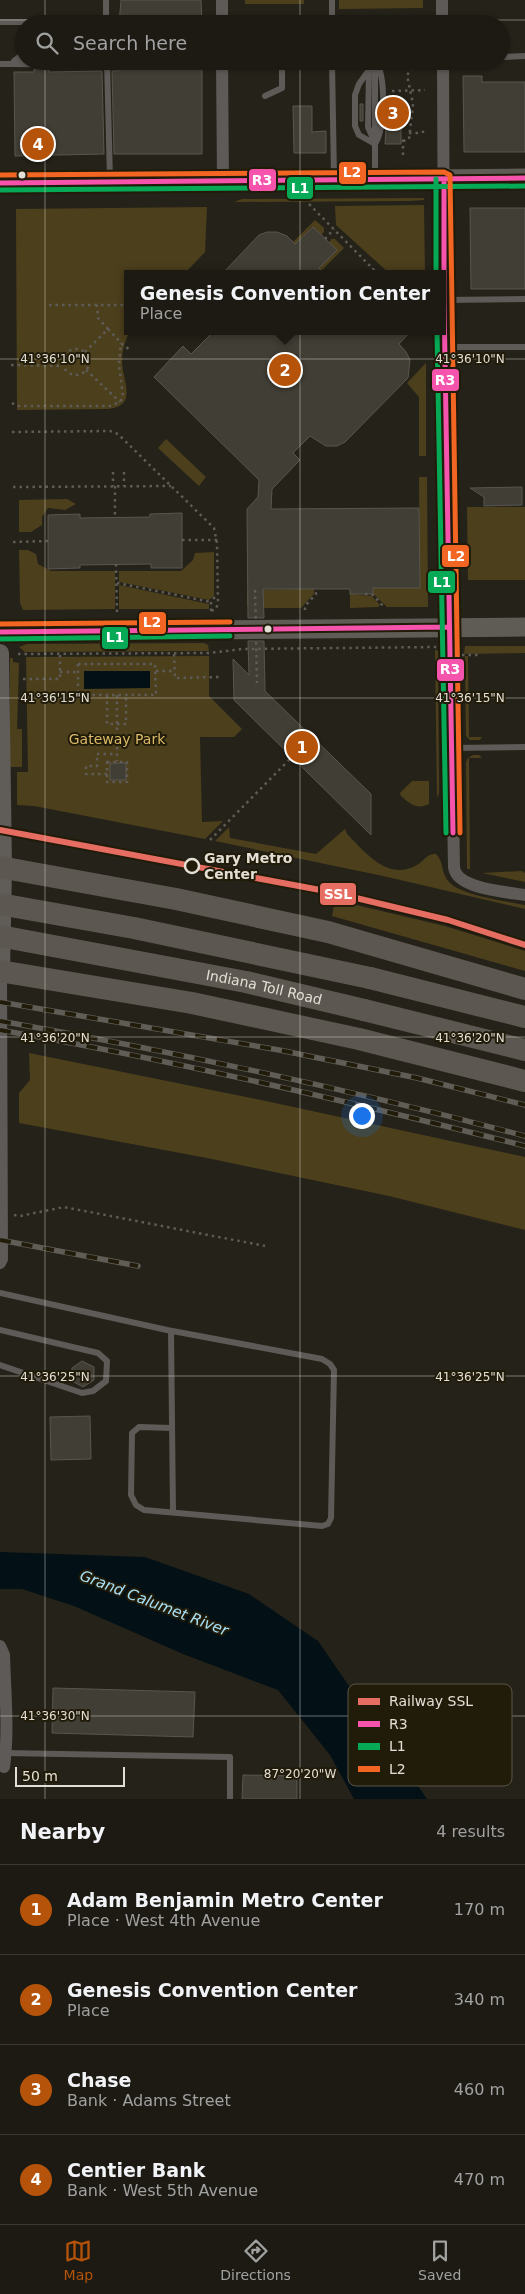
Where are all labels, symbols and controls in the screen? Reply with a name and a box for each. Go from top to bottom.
search box [15,15,510,70]
icon: search [33,29,61,57]
text: Search here [73,32,187,54]
pin: 3 [377,94,409,132]
pin: 4 [22,125,54,163]
line badge: L2 [338,161,367,185]
text: L2 [343,164,361,180]
line badge: R3 [248,168,277,192]
unlabelled marker [17,170,27,180]
text: R3 [252,172,272,188]
line badge: L1 [286,176,314,200]
text: L1 [291,180,309,196]
popup [124,270,446,335]
text: Genesis Convention Center [140,282,430,304]
text: Place [140,304,182,323]
pin: 2 [269,351,301,389]
text: 41°36'10"N [20,352,90,366]
text: 41°36'10"N [435,352,505,366]
line badge: R3 [431,368,460,392]
text: R3 [435,372,455,388]
line badge: L2 [441,544,470,568]
text: L2 [447,548,465,564]
line badge: L1 [427,570,456,594]
text: L1 [433,574,451,590]
line badge: L2 [138,611,167,635]
text: L2 [143,614,161,630]
unlabelled marker [263,624,273,634]
line badge: L1 [101,626,129,650]
text: L1 [106,629,124,645]
line badge: R3 [436,658,465,682]
text: R3 [440,661,460,677]
text: 41°36'15"N [20,691,90,705]
text: 41°36'15"N [435,691,505,705]
pin: 1 [286,728,318,766]
park label: Gateway Park [69,731,166,747]
place label: Gary Metro Center [204,850,293,882]
marker: Gary Metro Center [184,858,200,874]
line badge: SSL [319,882,357,906]
text: SSL [324,886,352,902]
street label: Indiana Toll Road [205,967,324,1008]
text: 41°36'20"N [20,1031,90,1045]
text: 41°36'20"N [435,1031,505,1045]
your location [349,1103,375,1129]
text: 41°36'25"N [20,1370,90,1384]
text: 41°36'25"N [435,1370,505,1384]
water label: Grand Calumet River [77,1566,232,1640]
legend [348,1684,512,1786]
text: Railway SSL [389,1693,473,1709]
text: 41°36'30"N [20,1709,90,1723]
text: R3 [389,1716,408,1732]
text: L1 [389,1738,406,1754]
text: L2 [389,1761,406,1777]
scale bar [15,1764,125,1787]
text: 87°20'20"W [264,1767,336,1781]
text: 50 m [22,1768,58,1784]
text: Nearby [20,1820,105,1844]
text: 4 results [436,1822,505,1841]
text: Adam Benjamin Metro Center [67,1889,383,1911]
text: 1 [30,1900,42,1919]
text: 170 m [454,1900,505,1919]
text: Place · West 4th Avenue [67,1911,260,1930]
text: Genesis Convention Center [67,1979,357,2001]
text: 2 [30,1990,42,2009]
text: 340 m [454,1990,505,2009]
text: Place [67,2001,110,2020]
text: Chase [67,2069,132,2091]
text: 3 [30,2080,42,2099]
text: 460 m [454,2080,505,2099]
text: Bank · Adams Street [67,2091,231,2110]
text: Centier Bank [67,2159,205,2181]
text: 4 [30,2170,42,2189]
text: 470 m [454,2170,505,2189]
text: Bank · West 5th Avenue [67,2181,258,2200]
tab: Map [64,2237,93,2283]
tab: Directions [220,2237,291,2283]
tab: Saved [418,2237,461,2283]

